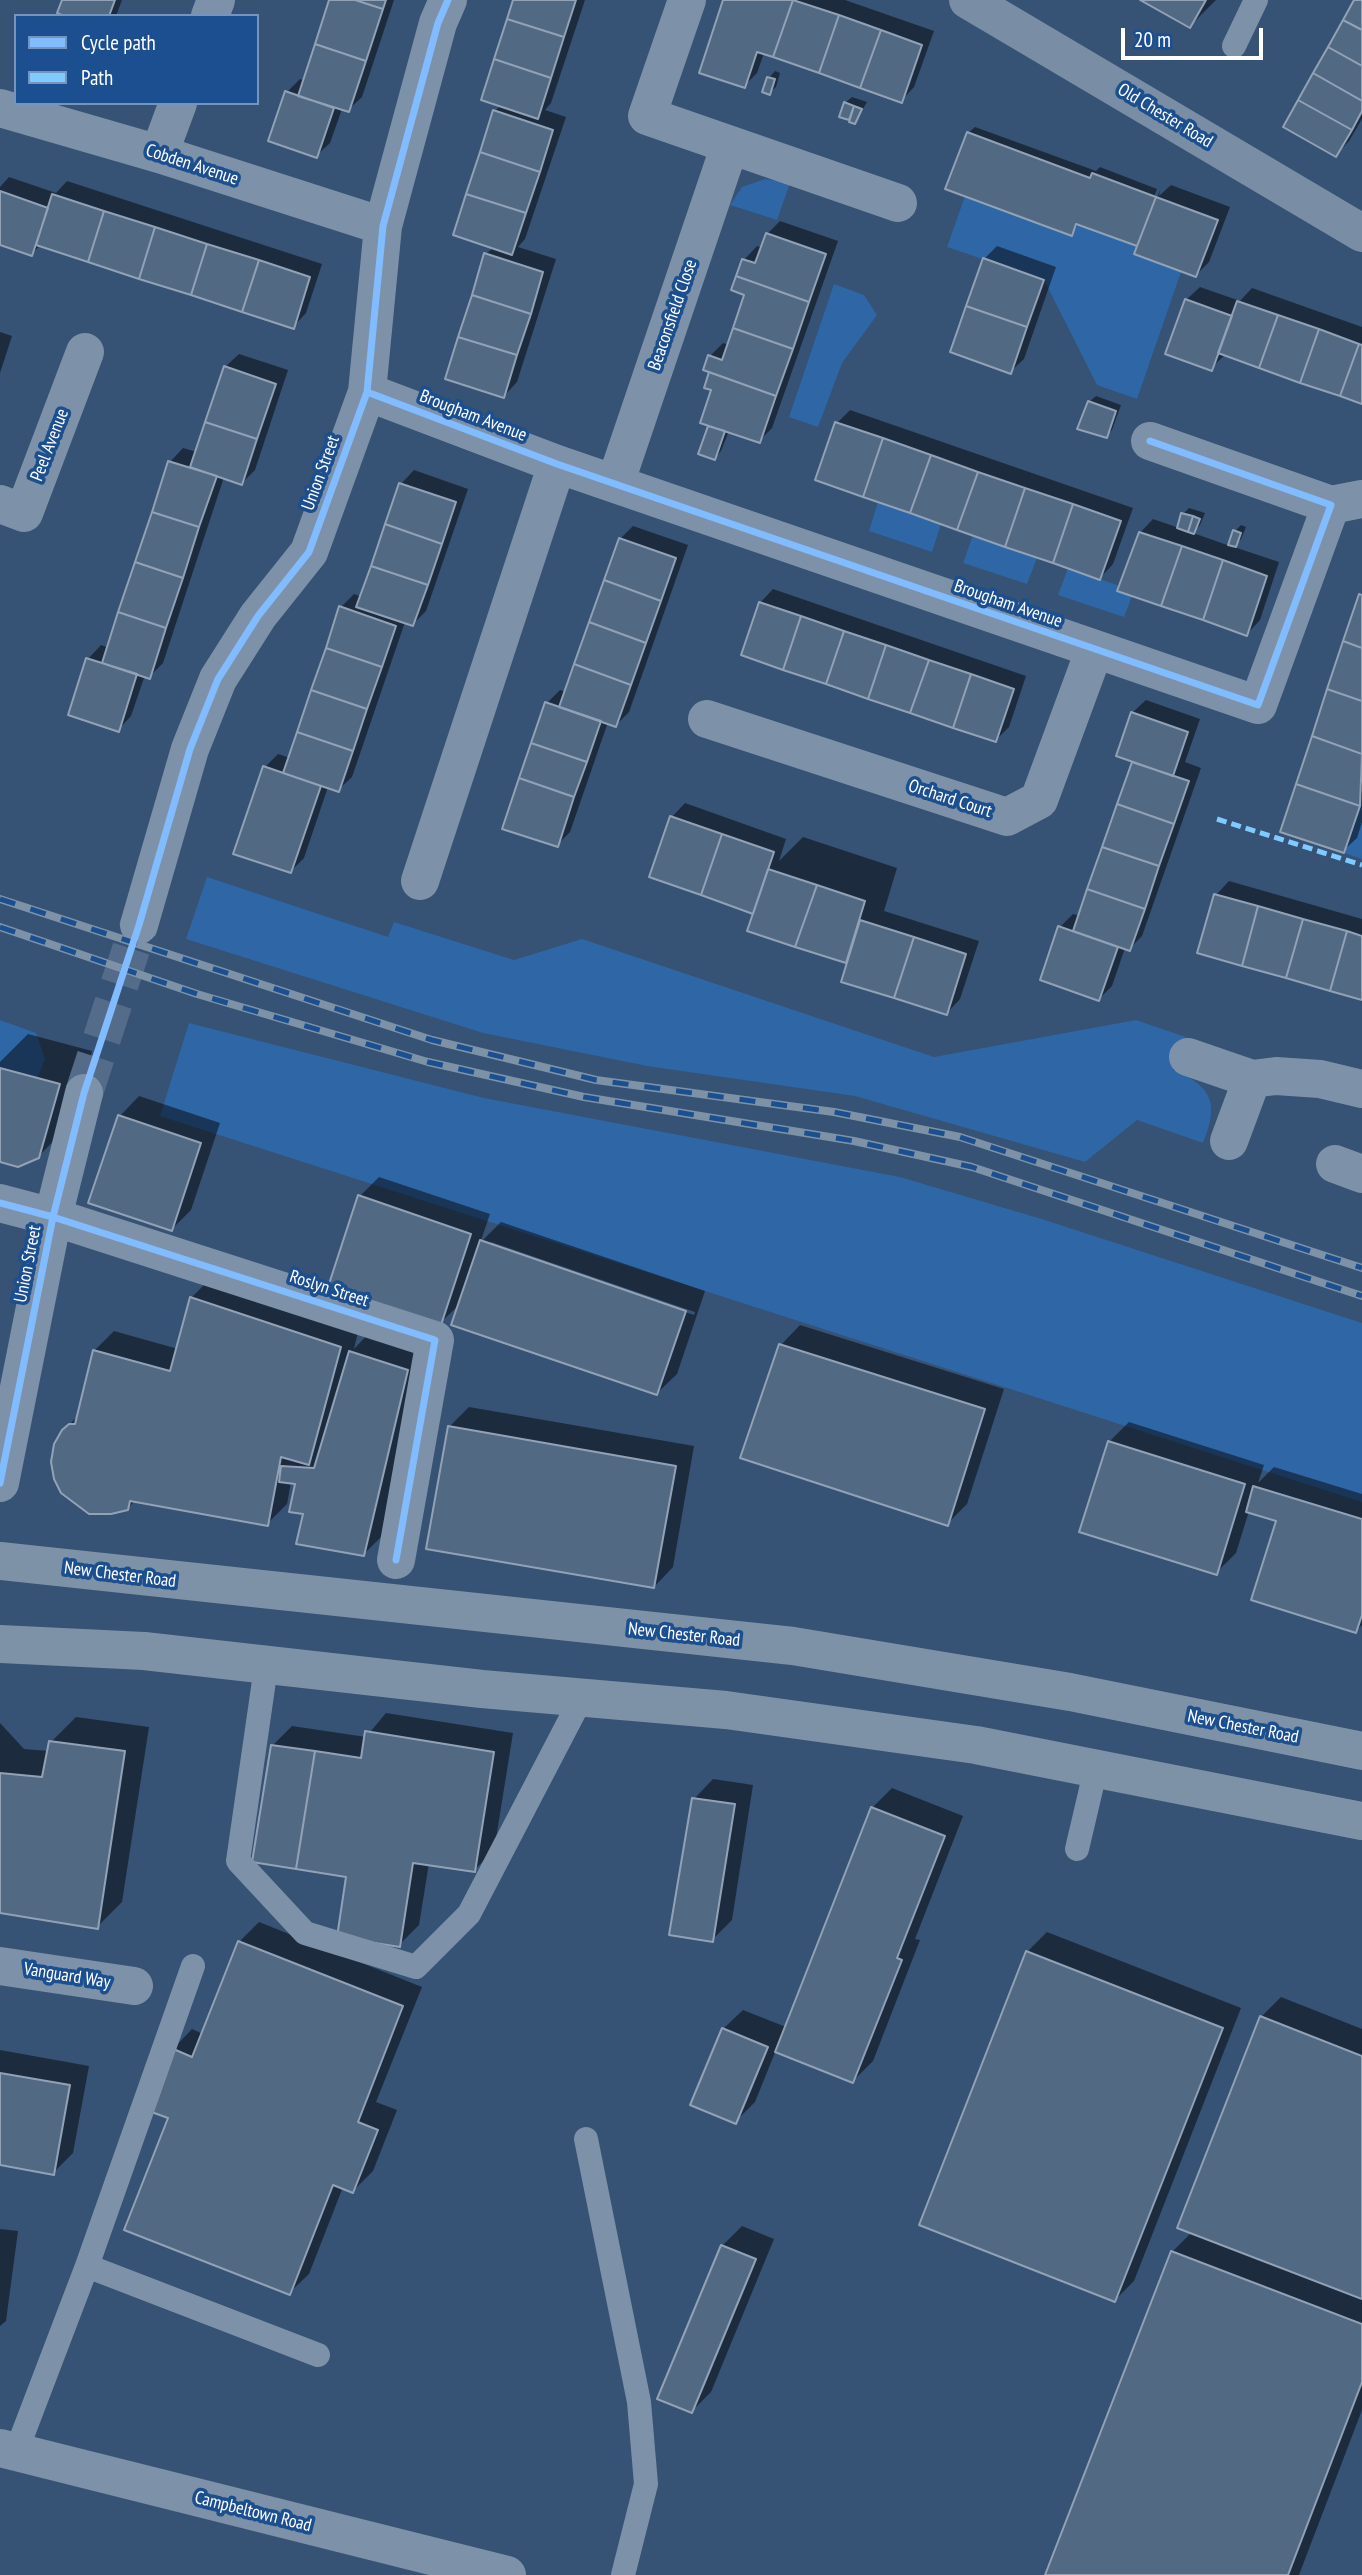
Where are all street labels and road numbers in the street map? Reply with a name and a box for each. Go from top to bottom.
street label: Old Chester Road [1114,79,1216,153]
street label: Cobden Avenue [143,140,241,190]
street label: Beaconsfield Close [644,257,702,373]
street label: Brougham Avenue [416,386,530,446]
street label: Peel Avenue [26,406,74,484]
street label: Union Street [298,433,344,513]
street label: Brougham Avenue [951,575,1065,633]
street label: Orchard Court [906,775,994,823]
street label: Union Street [10,1224,46,1304]
street label: Roslyn Street [287,1266,371,1312]
street label: New Chester Road [63,1557,177,1593]
street label: New Chester Road [627,1618,741,1652]
street label: New Chester Road [1186,1706,1300,1748]
street label: Vanguard Way [22,1958,112,1994]
street label: Campbeltown Road [192,2487,314,2537]

